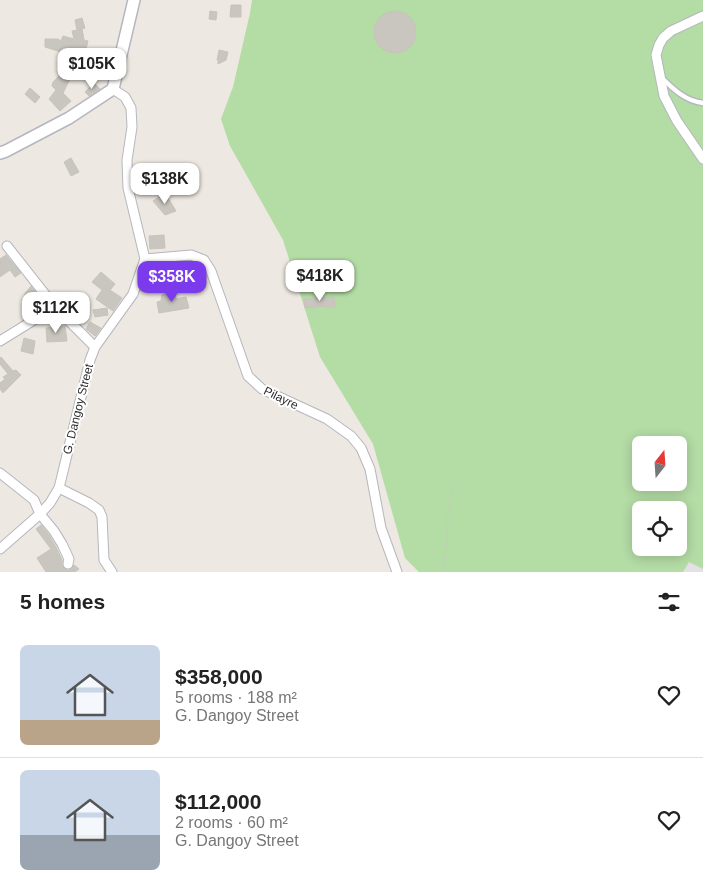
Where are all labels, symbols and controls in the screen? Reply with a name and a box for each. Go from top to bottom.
pin: $105K [57,48,127,90]
text: $105K [68,55,116,72]
pin: $138K [130,162,200,205]
text: $138K [141,170,189,187]
pin: $358K [137,260,207,303]
pin: $418K [285,260,355,302]
text: $418K [296,267,344,284]
text: $358K [148,268,196,285]
pin: $112K [21,292,91,334]
text: $112K [33,299,79,316]
street label: G. Dangoy Street [60,362,96,456]
street label: Pilayre [261,384,301,412]
north arrow [632,436,688,491]
map controls [632,436,687,556]
button: locate [632,501,687,556]
icon: filters [655,588,683,616]
text: 5 homes [20,590,105,613]
icon: home [60,665,120,725]
text: $358,000 [175,665,263,688]
icon: heart [655,681,683,709]
text: 5 rooms · 188 m² [175,689,297,706]
text: G. Dangoy Street [175,707,299,724]
icon: home [60,790,120,850]
text: $112,000 [175,790,261,813]
icon: heart [655,806,683,834]
text: 2 rooms · 60 m² [175,814,288,831]
text: G. Dangoy Street [175,832,299,849]

